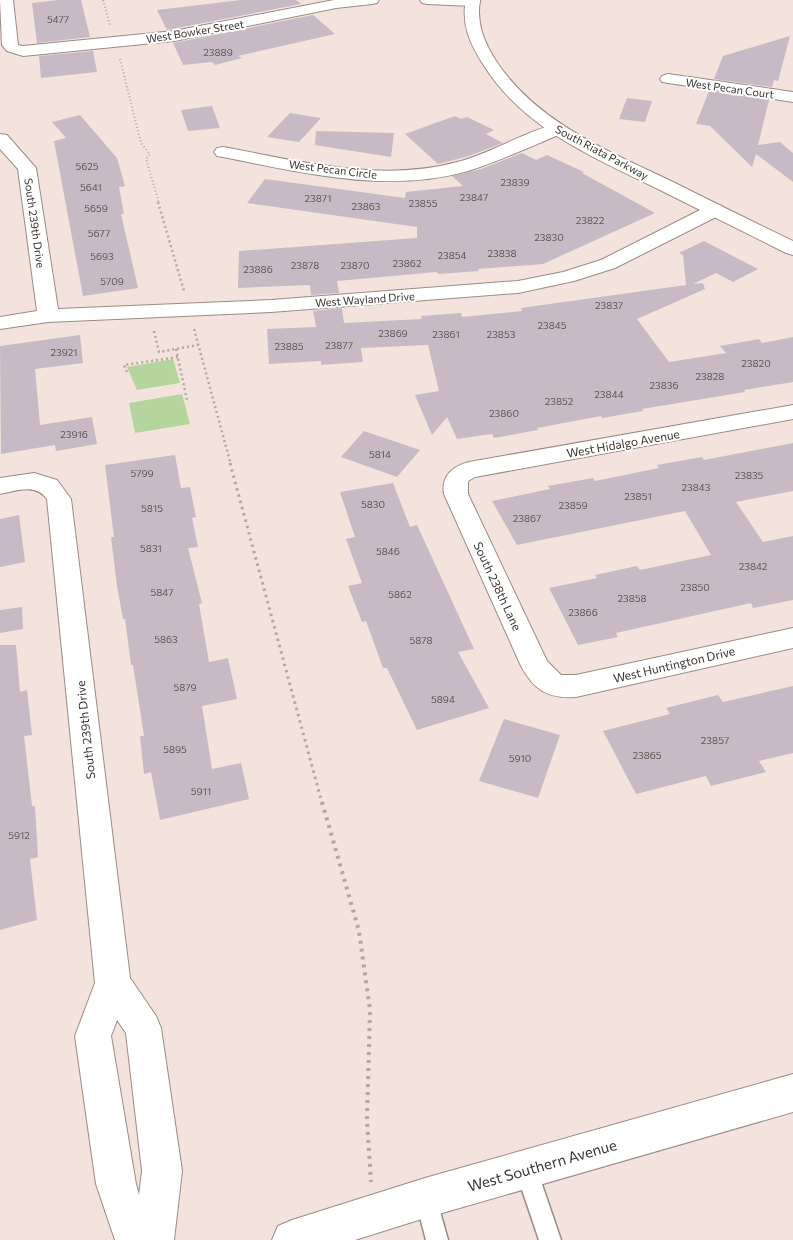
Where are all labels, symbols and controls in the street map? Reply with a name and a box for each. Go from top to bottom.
house number: 5477 [47,13,69,25]
street label: West Bowker Street [145,17,246,45]
house number: 23889 [203,46,233,58]
street label: West Pecan Court [685,75,776,101]
street label: South Riata Parkway [553,122,651,182]
street label: West Pecan Circle [288,157,378,181]
house number: 5625 [75,160,99,172]
house number: 23839 [500,176,530,188]
street label: South 239th Drive [22,177,48,269]
house number: 5641 [80,181,102,193]
house number: 23847 [460,191,488,203]
house number: 23871 [305,192,331,204]
house number: 23855 [409,197,438,209]
house number: 23863 [351,200,381,212]
house number: 5659 [84,202,108,214]
house number: 23822 [576,214,605,226]
house number: 5677 [88,227,110,239]
house number: 23830 [534,231,564,243]
house number: 23838 [487,247,517,259]
house number: 23854 [437,249,467,261]
house number: 5693 [90,250,114,262]
house number: 23862 [393,257,422,269]
house number: 23878 [291,259,319,271]
house number: 23870 [340,259,370,271]
house number: 23886 [243,263,273,275]
house number: 5709 [100,275,124,287]
street label: West Wayland Drive [315,289,415,309]
house number: 23837 [595,299,623,311]
house number: 23845 [537,319,567,331]
house number: 23869 [378,327,408,339]
house number: 23861 [432,328,460,340]
house number: 23853 [487,328,516,340]
house number: 23877 [325,339,353,351]
house number: 23885 [274,340,304,352]
house number: 23921 [50,346,78,358]
house number: 23820 [741,357,771,369]
house number: 23828 [696,370,724,382]
house number: 23836 [649,379,679,391]
house number: 23844 [594,388,624,400]
house number: 23852 [545,395,574,407]
house number: 23860 [489,407,519,419]
street label: West Hidalgo Avenue [565,426,681,460]
house number: 23916 [60,428,88,440]
house number: 5814 [369,448,391,460]
house number: 5799 [130,467,154,479]
house number: 23835 [735,469,764,481]
house number: 23843 [681,481,711,493]
house number: 23851 [624,490,652,502]
house number: 5830 [361,498,385,510]
house number: 23859 [558,499,588,511]
house number: 5815 [141,502,163,514]
house number: 23867 [513,512,541,524]
street label: South 238th Lane [471,539,525,633]
house number: 5831 [140,542,162,554]
house number: 5846 [376,545,400,557]
house number: 23842 [739,560,768,572]
house number: 23850 [680,581,710,593]
house number: 5847 [151,586,173,598]
house number: 5862 [388,588,412,600]
house number: 23858 [617,592,647,604]
house number: 23866 [568,606,598,618]
house number: 5863 [154,633,178,645]
house number: 5878 [409,634,433,646]
street label: West Huntington Drive [612,643,736,685]
street label: South 239th Drive [73,680,97,780]
house number: 5879 [173,681,197,693]
house number: 5894 [431,693,455,705]
house number: 23857 [701,734,729,746]
house number: 5895 [163,743,187,755]
house number: 23865 [632,749,662,761]
house number: 5910 [509,752,531,764]
house number: 5911 [191,785,211,797]
house number: 5912 [8,829,30,841]
street label: West Southern Avenue [465,1135,619,1195]

